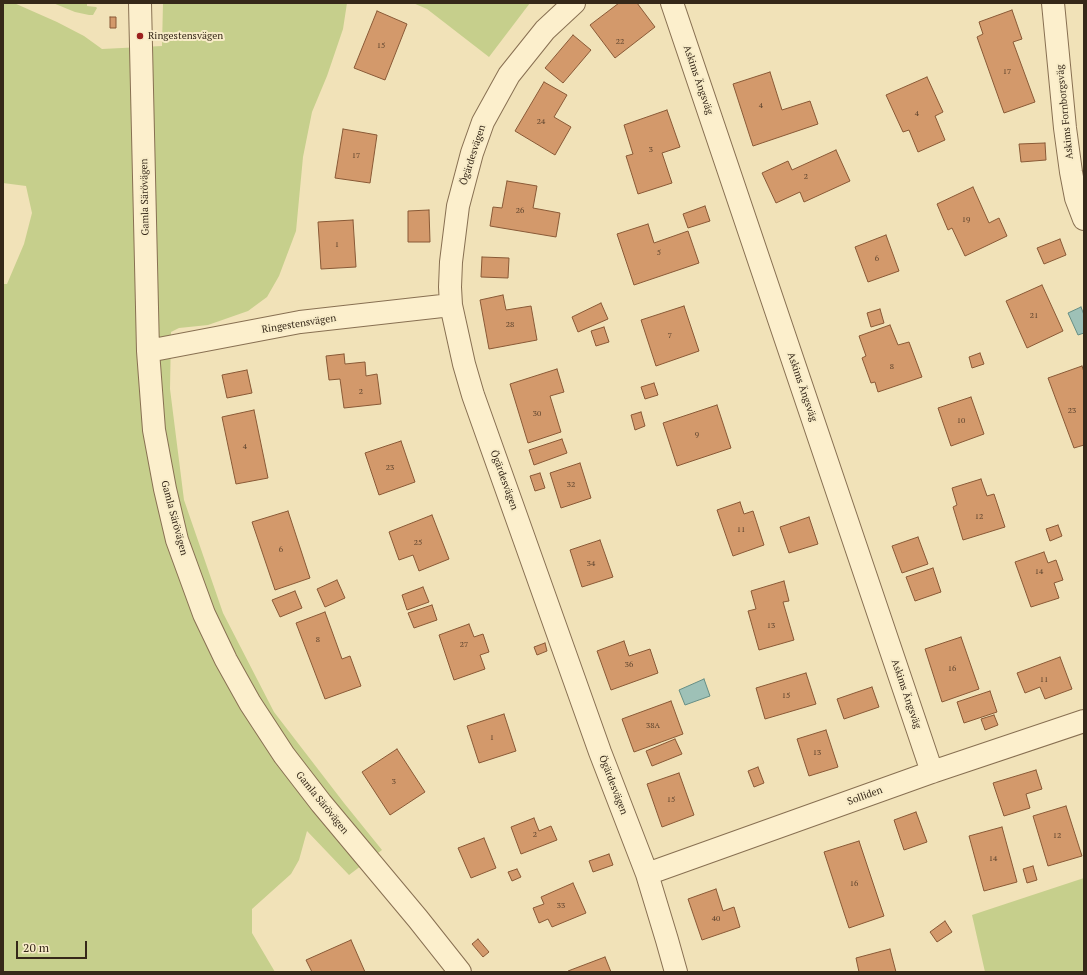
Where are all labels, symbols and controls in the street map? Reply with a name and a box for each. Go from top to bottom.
place label: Ringestensvägen [148,30,223,42]
marker: Ringestensvägen [135,31,145,41]
house number: 22 [616,37,624,47]
house number: 15 [377,41,385,51]
street label: Askims Ängsväg [681,44,715,116]
street label: Askims Fornborgsväg [1054,64,1076,160]
house number: 17 [1003,67,1011,77]
house number: 4 [759,101,763,111]
house number: 4 [915,109,919,119]
house number: 24 [537,117,545,127]
street label: Ögärdesvägen [458,123,488,187]
house number: 3 [649,145,653,155]
house number: 17 [352,151,360,161]
street label: Gamla Särövägen [138,158,152,236]
house number: 2 [804,172,808,182]
house number: 26 [516,206,524,216]
house number: 19 [962,215,970,225]
house number: 1 [335,240,339,250]
house number: 5 [657,248,661,258]
house number: 6 [875,254,879,264]
house number: 21 [1030,311,1038,321]
street label: Ringestensvägen [261,312,337,336]
house number: 28 [506,320,514,330]
house number: 7 [668,331,672,341]
street label: Askims Ängsväg [785,351,819,423]
house number: 8 [890,362,894,372]
house number: 2 [359,387,363,397]
house number: 23 [1068,406,1076,416]
house number: 30 [533,409,541,419]
house number: 10 [957,416,965,426]
house number: 9 [695,430,699,440]
house number: 4 [243,442,247,452]
street label: Ögärdesvägen [488,448,520,512]
house number: 23 [386,463,394,473]
street label: Gamla Särövägen [158,479,190,557]
house number: 32 [567,480,575,490]
house number: 12 [975,512,983,522]
house number: 11 [737,525,745,535]
house number: 25 [414,538,422,548]
house number: 6 [279,545,283,555]
house number: 34 [587,559,595,569]
house number: 14 [1035,567,1043,577]
house number: 13 [767,621,775,631]
house number: 8 [316,635,320,645]
house number: 27 [460,640,468,650]
street label: Askims Ängsväg [889,658,923,730]
house number: 36 [625,660,633,670]
house number: 16 [948,664,956,674]
house number: 11 [1040,675,1048,685]
house number: 15 [782,691,790,701]
house number: 38A [646,721,660,731]
house number: 1 [490,733,494,743]
house number: 13 [813,748,821,758]
street label: Ögärdesvägen [596,754,630,816]
street label: Gamla Särövägen [293,769,351,837]
house number: 3 [392,777,396,787]
street label: Solliden [846,784,884,808]
house number: 15 [667,795,675,805]
house number: 2 [533,830,537,840]
house number: 12 [1053,831,1061,841]
house number: 14 [989,854,997,864]
house number: 16 [850,879,858,889]
house number: 33 [557,901,565,911]
house number: 40 [712,914,720,924]
scale bar [18,933,89,959]
text: 20 m [23,940,49,955]

